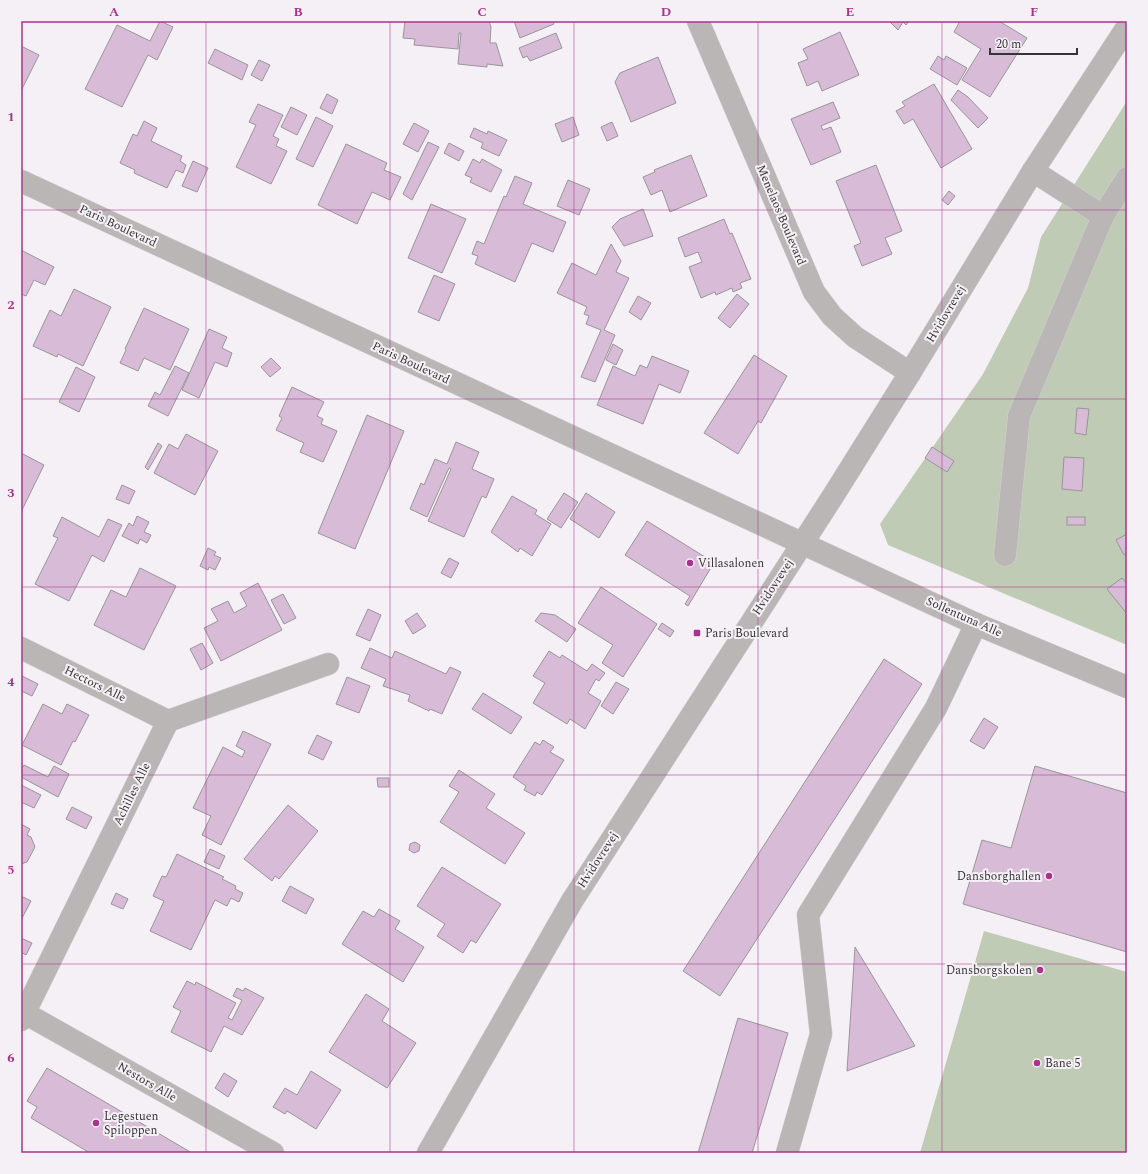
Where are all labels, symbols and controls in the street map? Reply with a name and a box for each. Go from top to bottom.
text: A [109,2,119,22]
text: B [293,2,303,22]
text: C [477,2,487,22]
text: D [661,2,671,22]
text: E [846,2,855,22]
text: F [1030,2,1038,22]
scale bar [990,30,1077,56]
text: 20 m [996,35,1021,54]
text: 1 [7,107,15,127]
street label: Menelaos Boulevard [751,162,811,269]
street label: Paris Boulevard [76,200,160,252]
street label: Hvidovrevej [921,282,971,346]
text: 2 [7,295,15,315]
street label: Paris Boulevard [369,337,453,389]
text: 3 [7,483,15,503]
place label: Villasalonen [698,554,764,573]
street label: Hvidovrevej [748,555,798,619]
marker: Villasalonen [685,558,695,568]
street label: Sollentuna Alle [923,592,1005,642]
place label: Paris Boulevard [705,624,789,643]
marker: Paris Boulevard [692,628,702,638]
street label: Hectors Alle [61,661,129,707]
text: 4 [7,672,15,692]
street label: Achilles Alle [109,759,156,829]
street label: Hvidovrevej [573,828,623,892]
text: 5 [7,860,15,880]
place label: Dansborghallen [957,867,1041,886]
marker: Dansborghallen [1044,871,1054,881]
place label: Dansborgskolen [946,961,1032,980]
marker: Dansborgskolen [1035,965,1045,975]
text: 6 [7,1048,15,1068]
place label: Bane 5 [1045,1054,1081,1073]
street label: Nestors Alle [114,1057,180,1107]
marker: Bane 5 [1032,1058,1042,1068]
place label: Legestuen Spiloppen [104,1107,158,1140]
marker: Legestuen Spiloppen [91,1118,101,1128]

